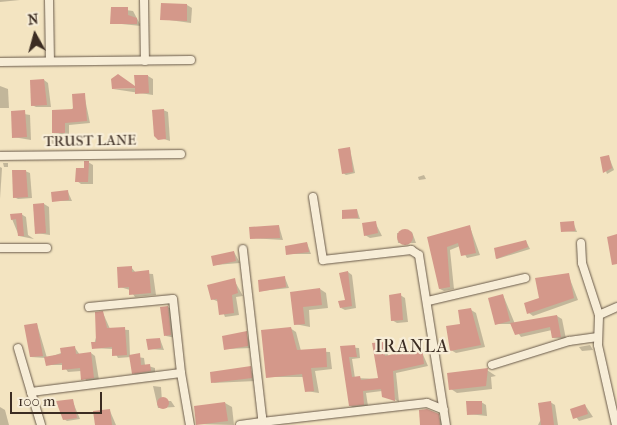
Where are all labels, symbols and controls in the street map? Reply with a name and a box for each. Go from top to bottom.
north arrow [10,10,60,60]
text: N [27,11,39,29]
street label: TRUST LANE [43,131,137,151]
district label: IRANLA [374,336,450,358]
scale bar [12,382,105,414]
text: 100 m [18,392,56,410]

